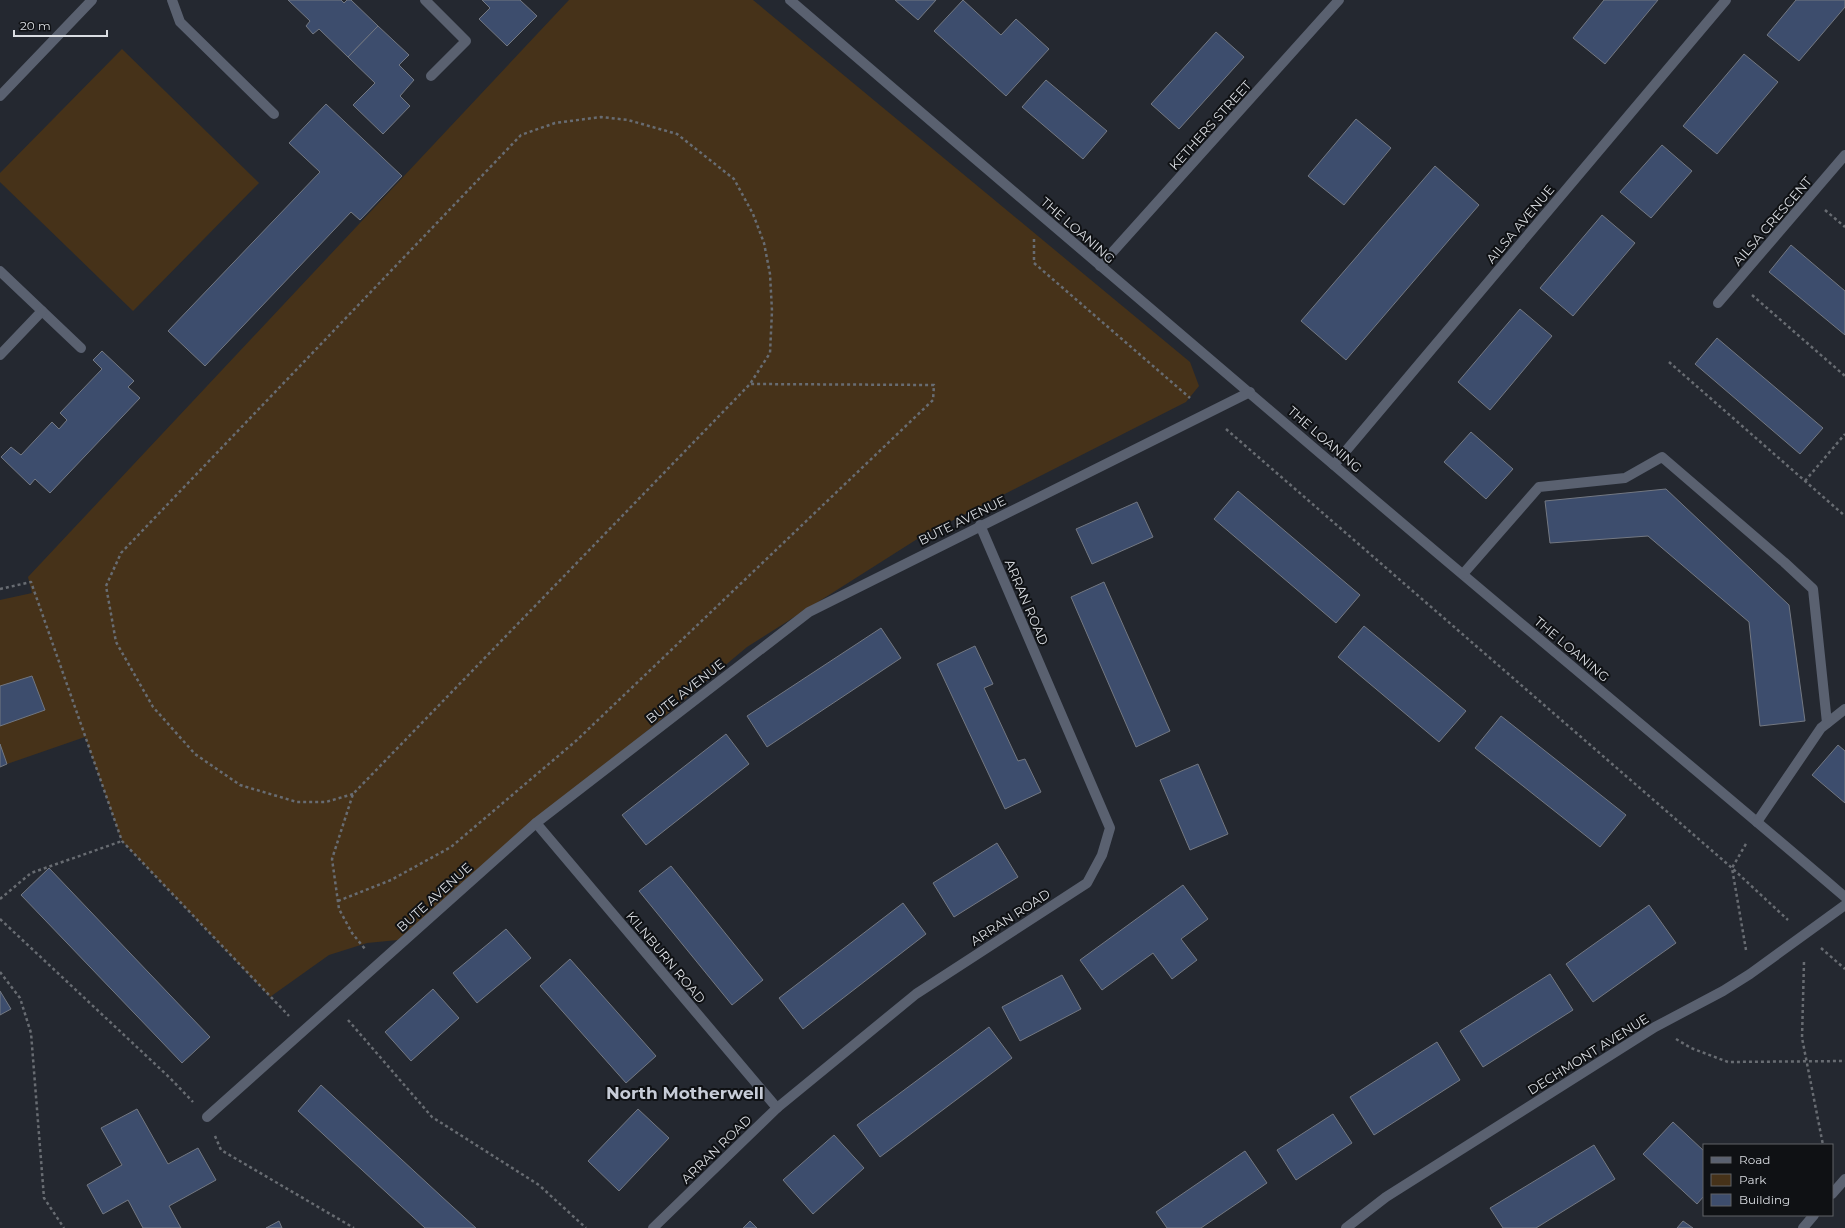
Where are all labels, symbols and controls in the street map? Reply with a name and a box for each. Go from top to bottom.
scale bar [14,12,107,38]
text: 20 m [20,18,51,33]
street label: KETHERS STREET [1166,77,1255,173]
street label: AILSA CRESCENT [1729,173,1815,269]
street label: AILSA AVENUE [1483,182,1557,266]
street label: THE LOANING [1038,194,1118,266]
street label: THE LOANING [1285,403,1365,475]
street label: BUTE AVENUE [916,492,1008,548]
street label: ARRAN ROAD [1002,557,1052,648]
street label: THE LOANING [1531,613,1613,685]
street label: BUTE AVENUE [642,655,728,727]
street label: BUTE AVENUE [393,859,475,935]
street label: ARRAN ROAD [967,885,1053,949]
street label: KILNBURN ROAD [623,908,709,1006]
street label: DECHMONT AVENUE [1524,1010,1652,1098]
district label: North Motherwell [606,1083,764,1103]
street label: ARRAN ROAD [677,1111,755,1187]
legend [1703,1144,1833,1216]
text: Road [1739,1152,1770,1167]
text: Park [1739,1172,1767,1187]
text: Building [1739,1192,1790,1207]

